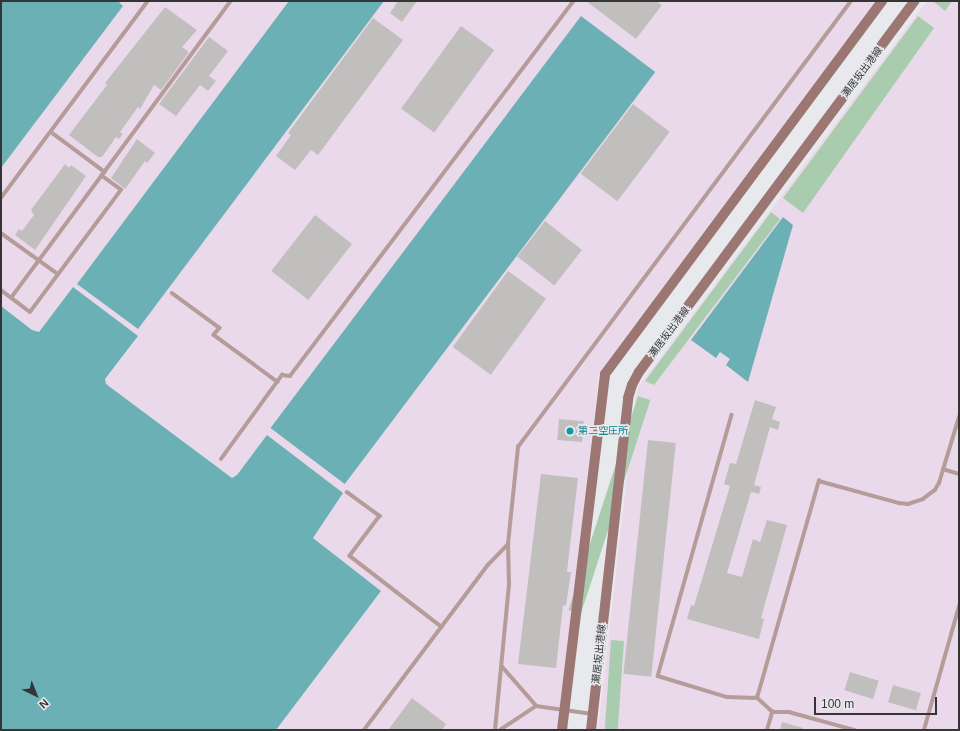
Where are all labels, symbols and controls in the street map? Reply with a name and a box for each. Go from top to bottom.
street label: 瀬居坂出港線 [839,44,885,100]
street label: 瀬居坂出港線 [646,304,692,360]
place label: 第二空圧所 [578,425,628,437]
marker: 第二空圧所 [565,426,575,436]
street label: 瀬居坂出港線 [590,624,608,684]
north arrow [16,675,56,715]
scale bar [816,689,939,715]
text: N [37,697,51,711]
text: 100 m [821,697,854,711]

